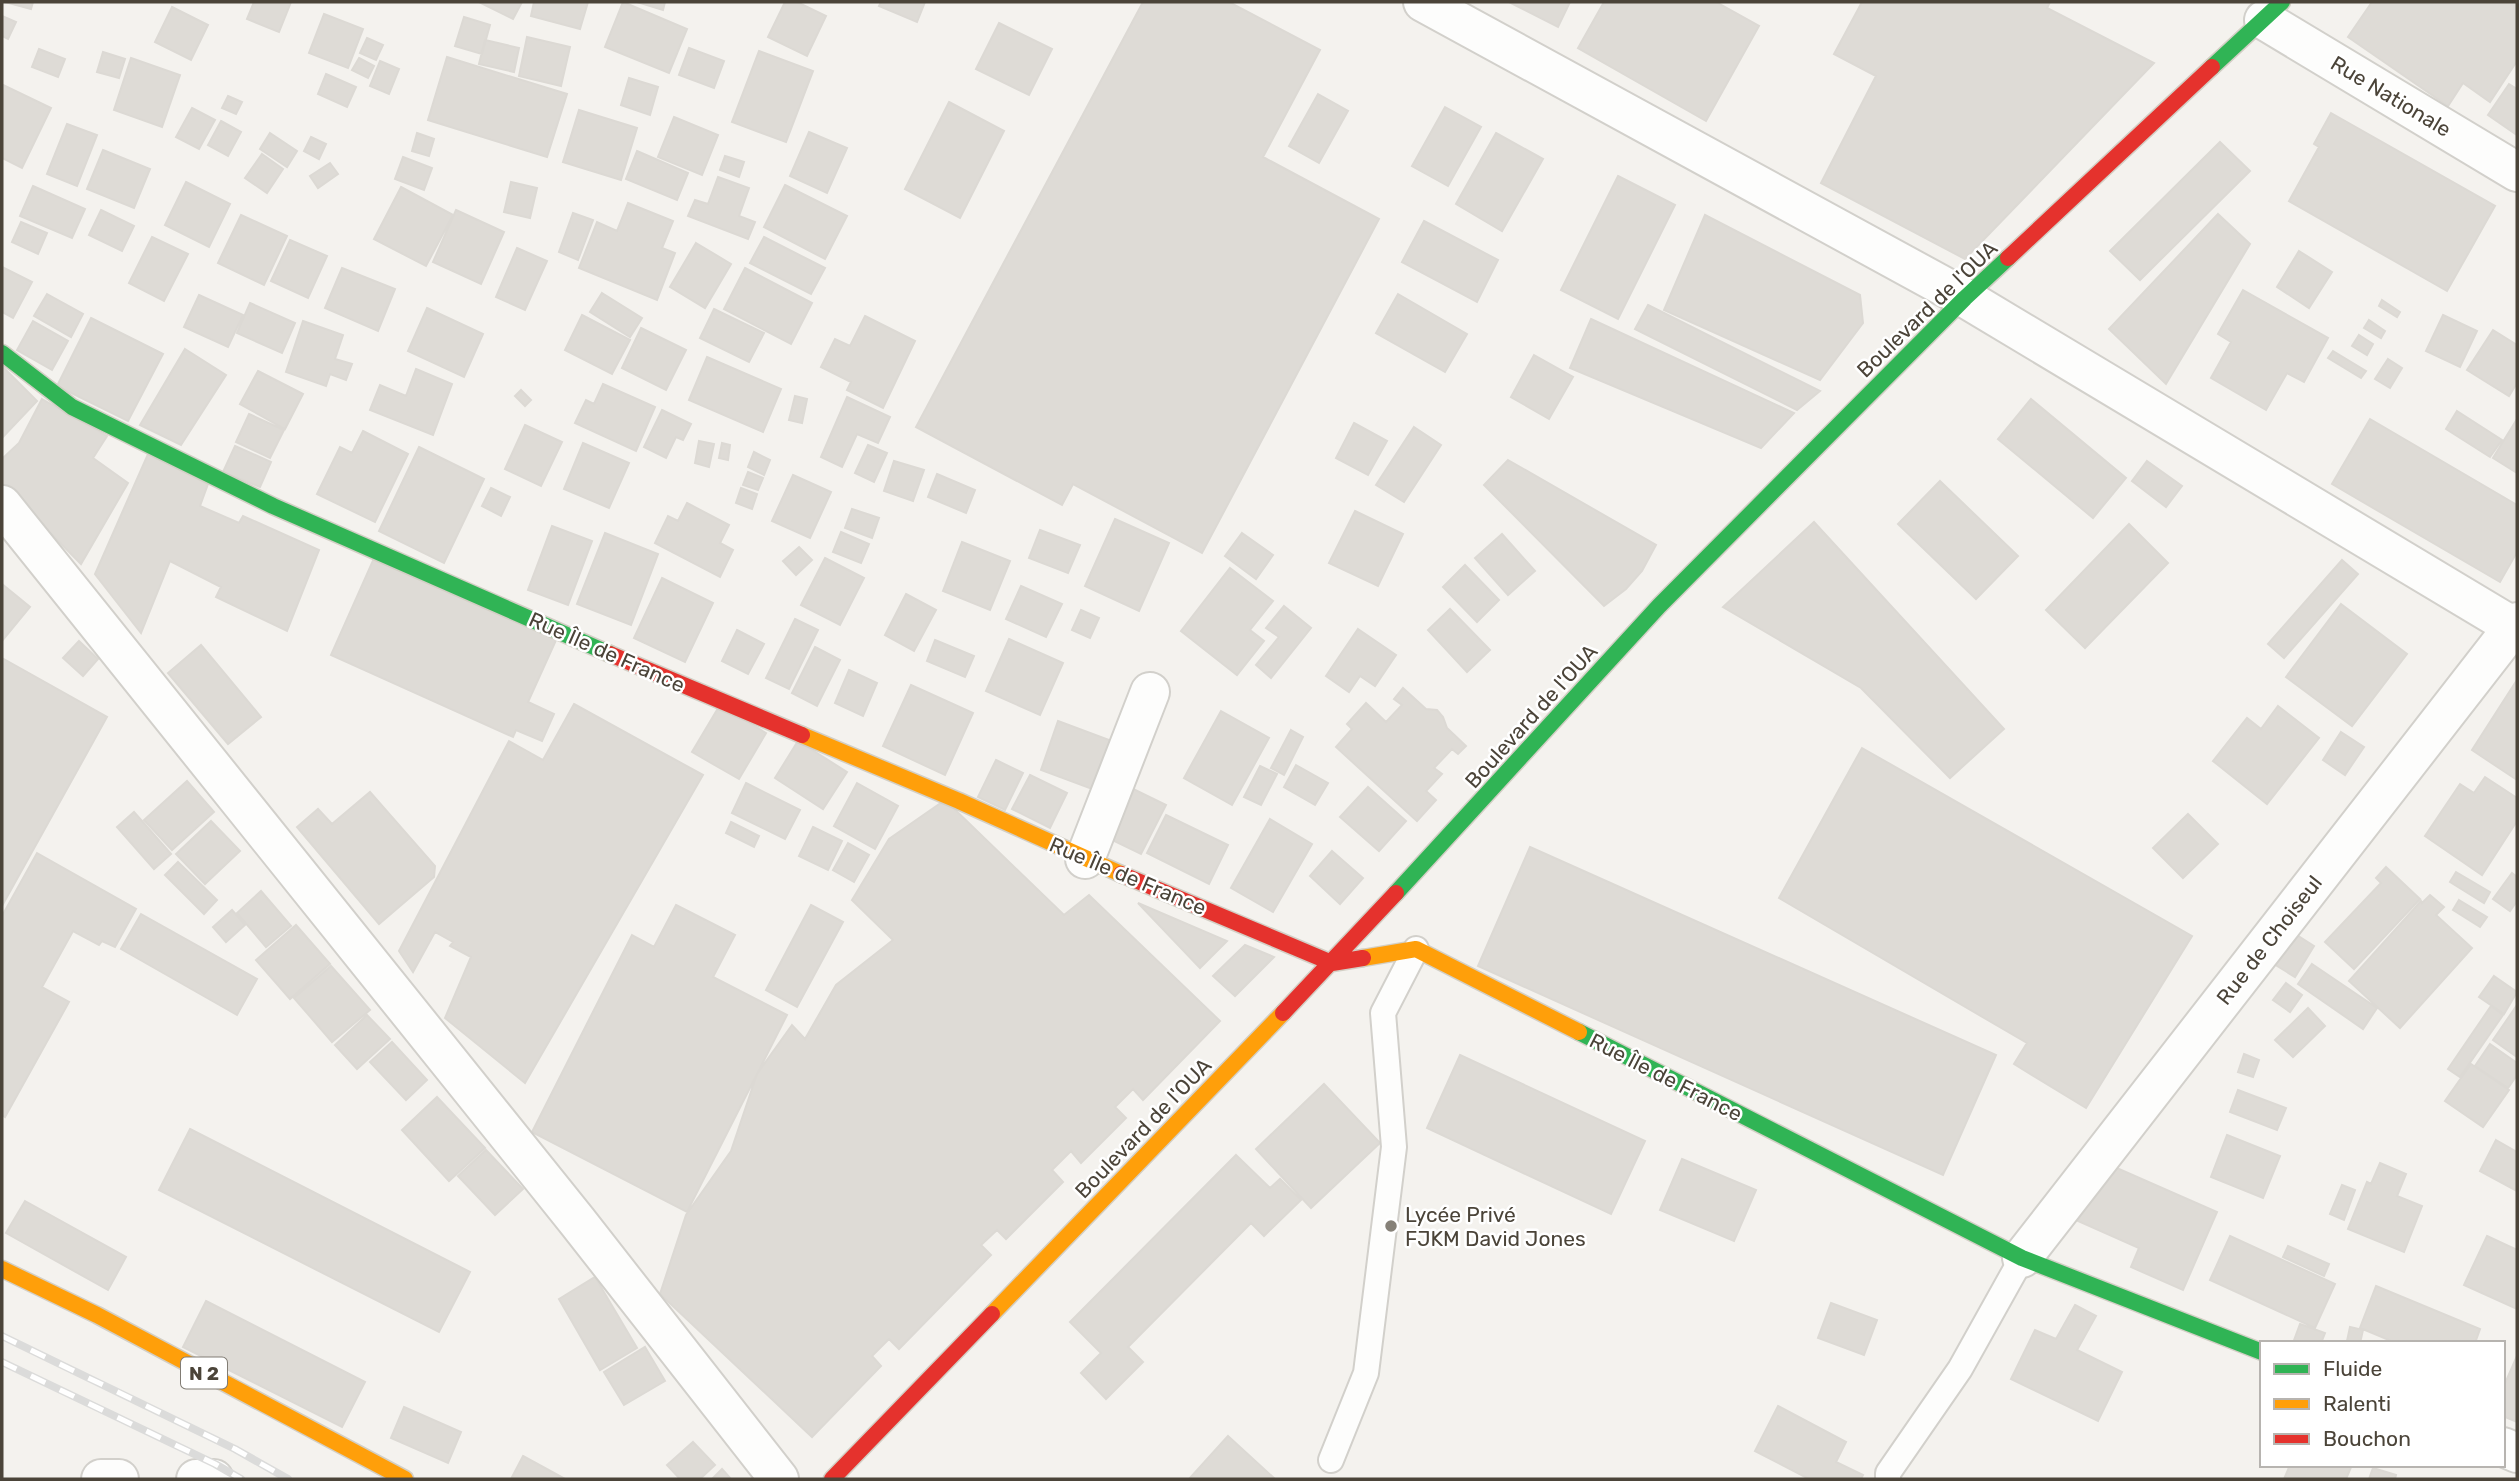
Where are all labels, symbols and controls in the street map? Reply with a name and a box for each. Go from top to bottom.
street label: Rue Nationale [2326,50,2456,142]
street label: Boulevard de l'OUA [1852,236,2002,382]
street label: Rue Île de France [525,606,689,698]
street label: Boulevard de l'OUA [1460,639,1602,793]
street label: Rue Île de France [1046,832,1210,920]
street label: Rue de Choiseul [2211,871,2327,1009]
street label: Rue Île de France [1586,1028,1746,1126]
street label: Boulevard de l'OUA [1070,1053,1216,1203]
place label: Lycée Privé FJKM David Jones [1405,1202,1586,1251]
marker: Lycée Privé FJKM David Jones [1383,1218,1399,1234]
legend [2260,1341,2505,1467]
text: Fluide [2323,1356,2382,1381]
road number: N 2 [181,1358,227,1388]
text: Ralenti [2323,1391,2391,1416]
text: Bouchon [2323,1426,2411,1451]

